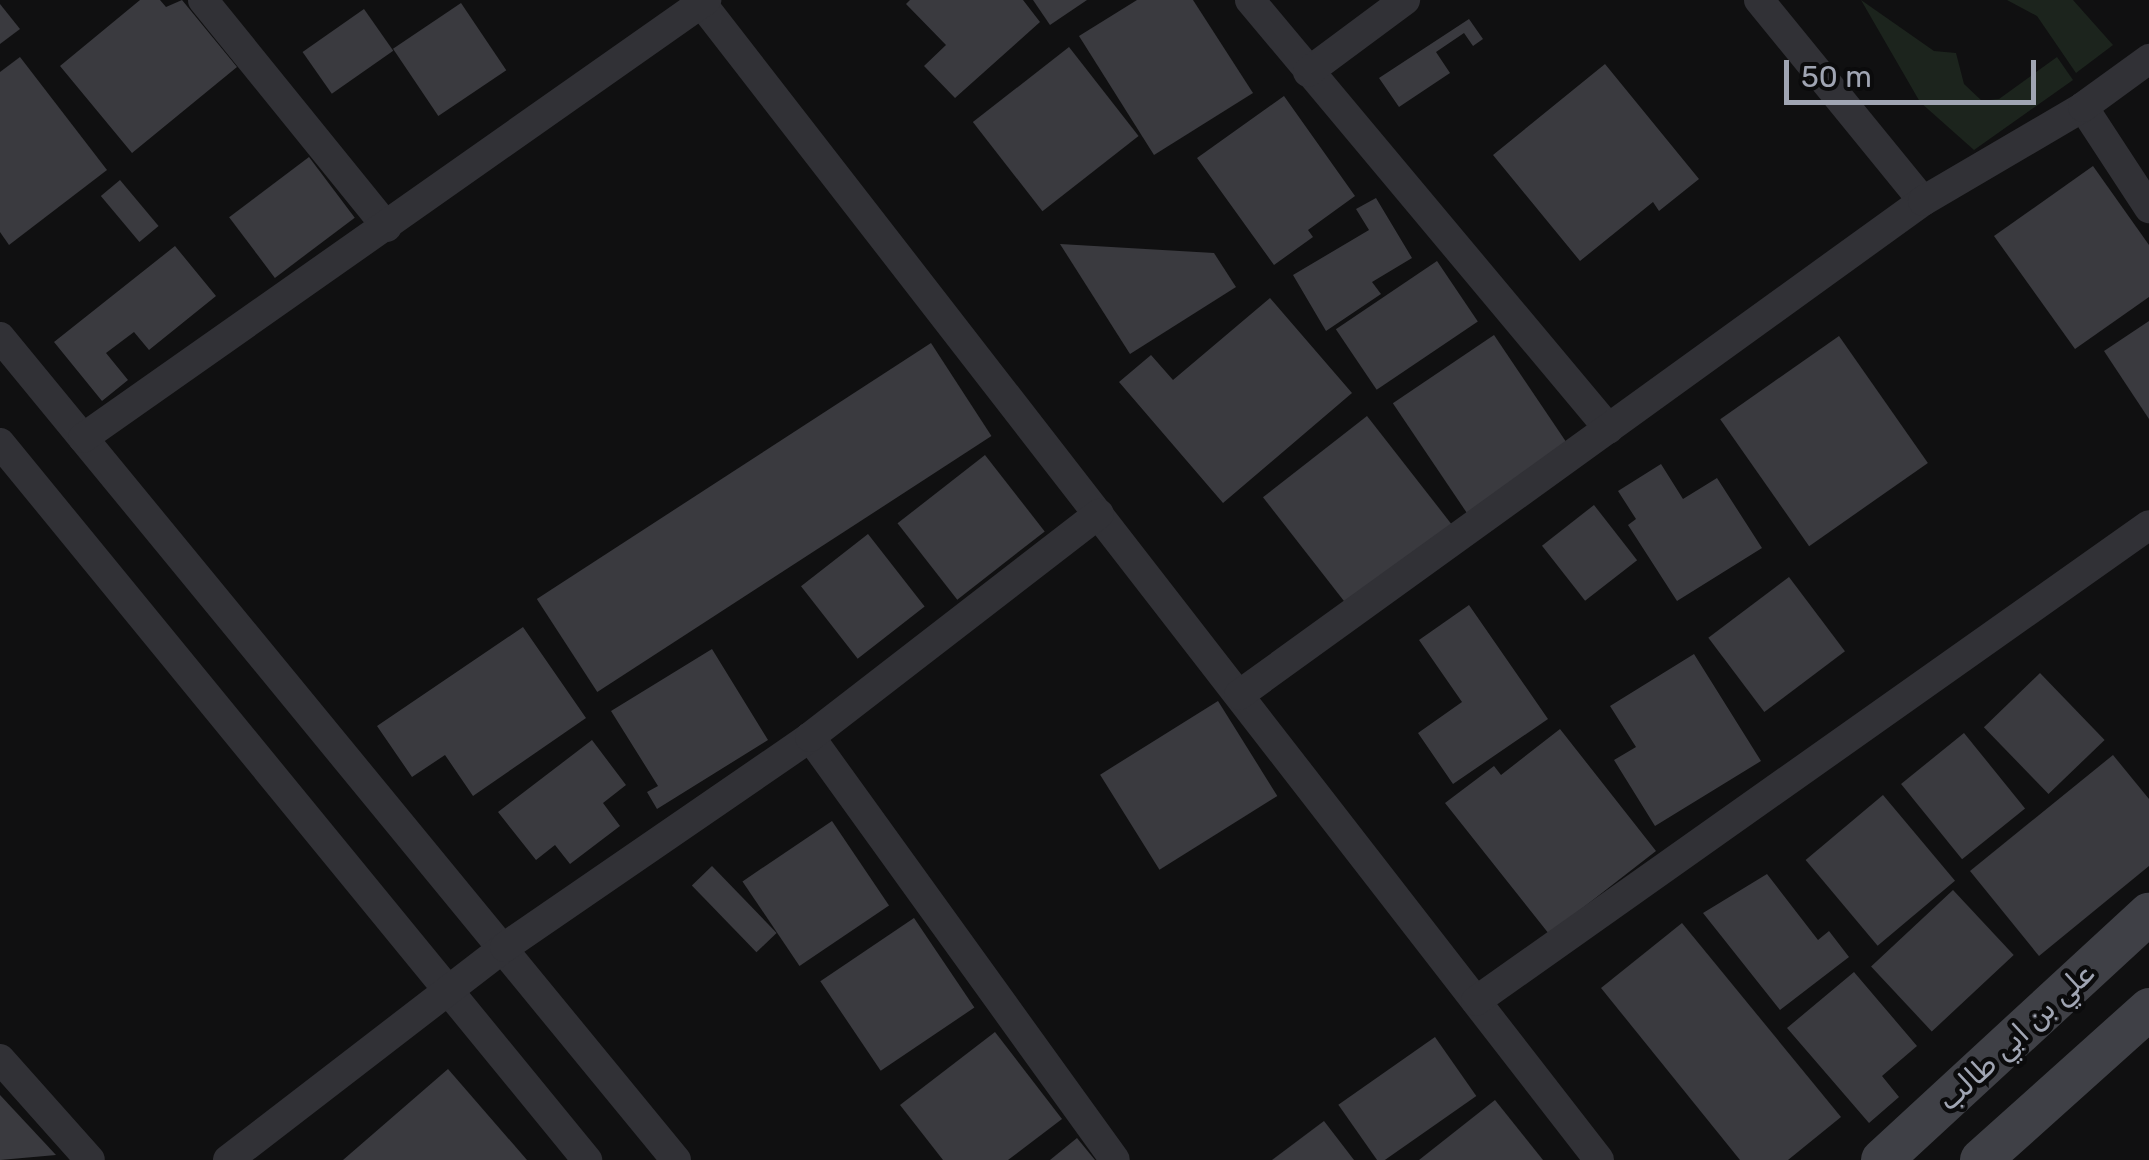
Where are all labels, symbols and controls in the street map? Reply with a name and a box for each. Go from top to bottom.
scale bar [1789,40,2042,102]
text: 50 m [1801,59,1872,95]
street label: علي بن ابي طالب [1930,955,2102,1119]

